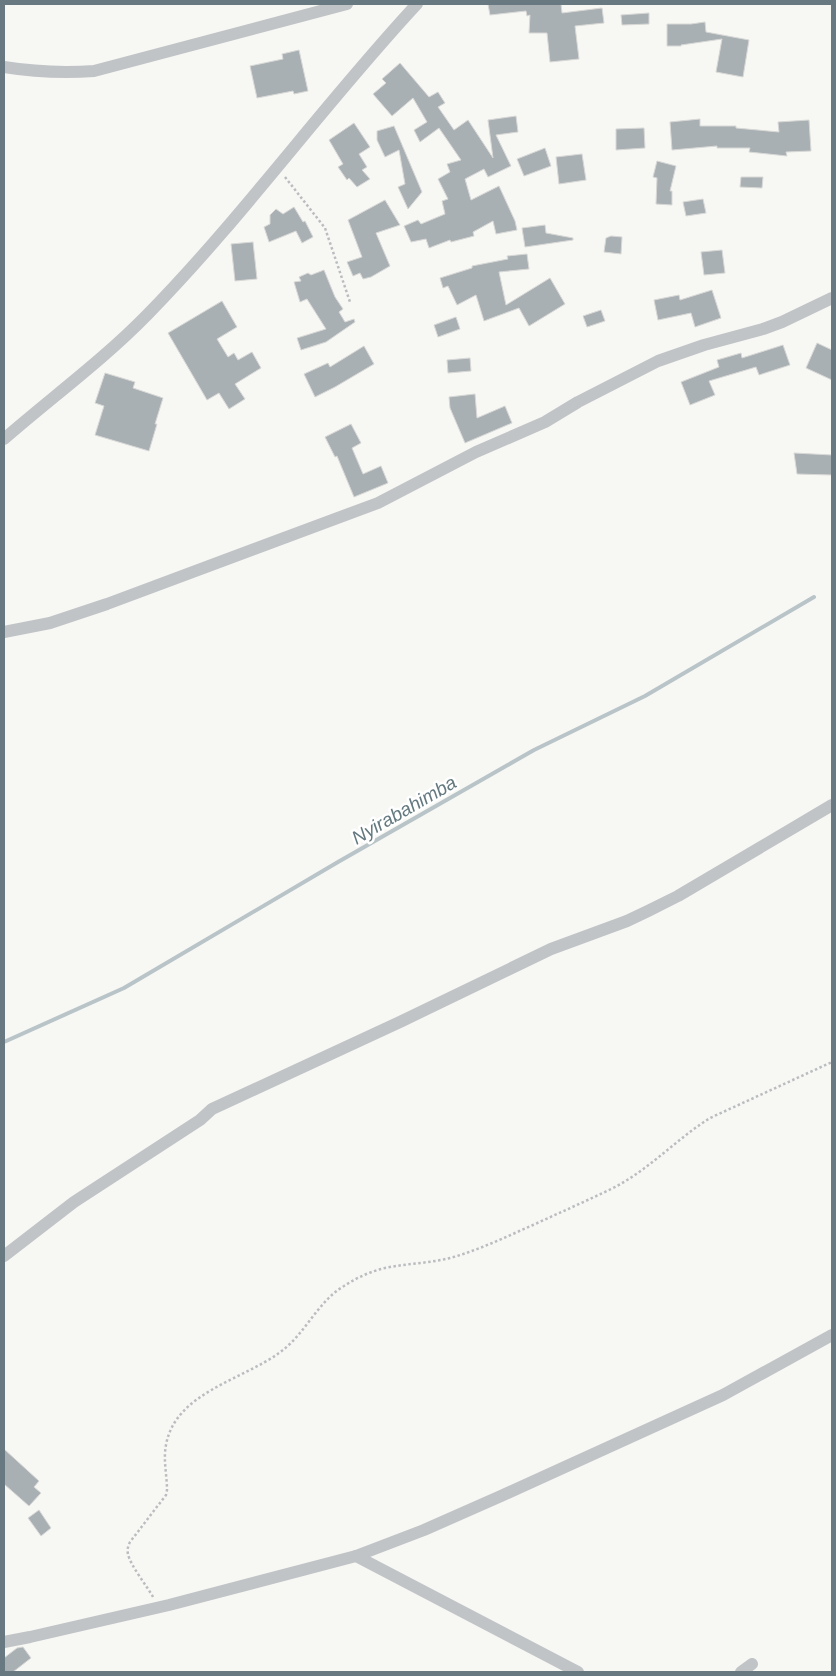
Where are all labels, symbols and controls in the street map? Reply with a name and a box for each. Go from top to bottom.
water label: Nyirabahimba [348,772,460,848]

